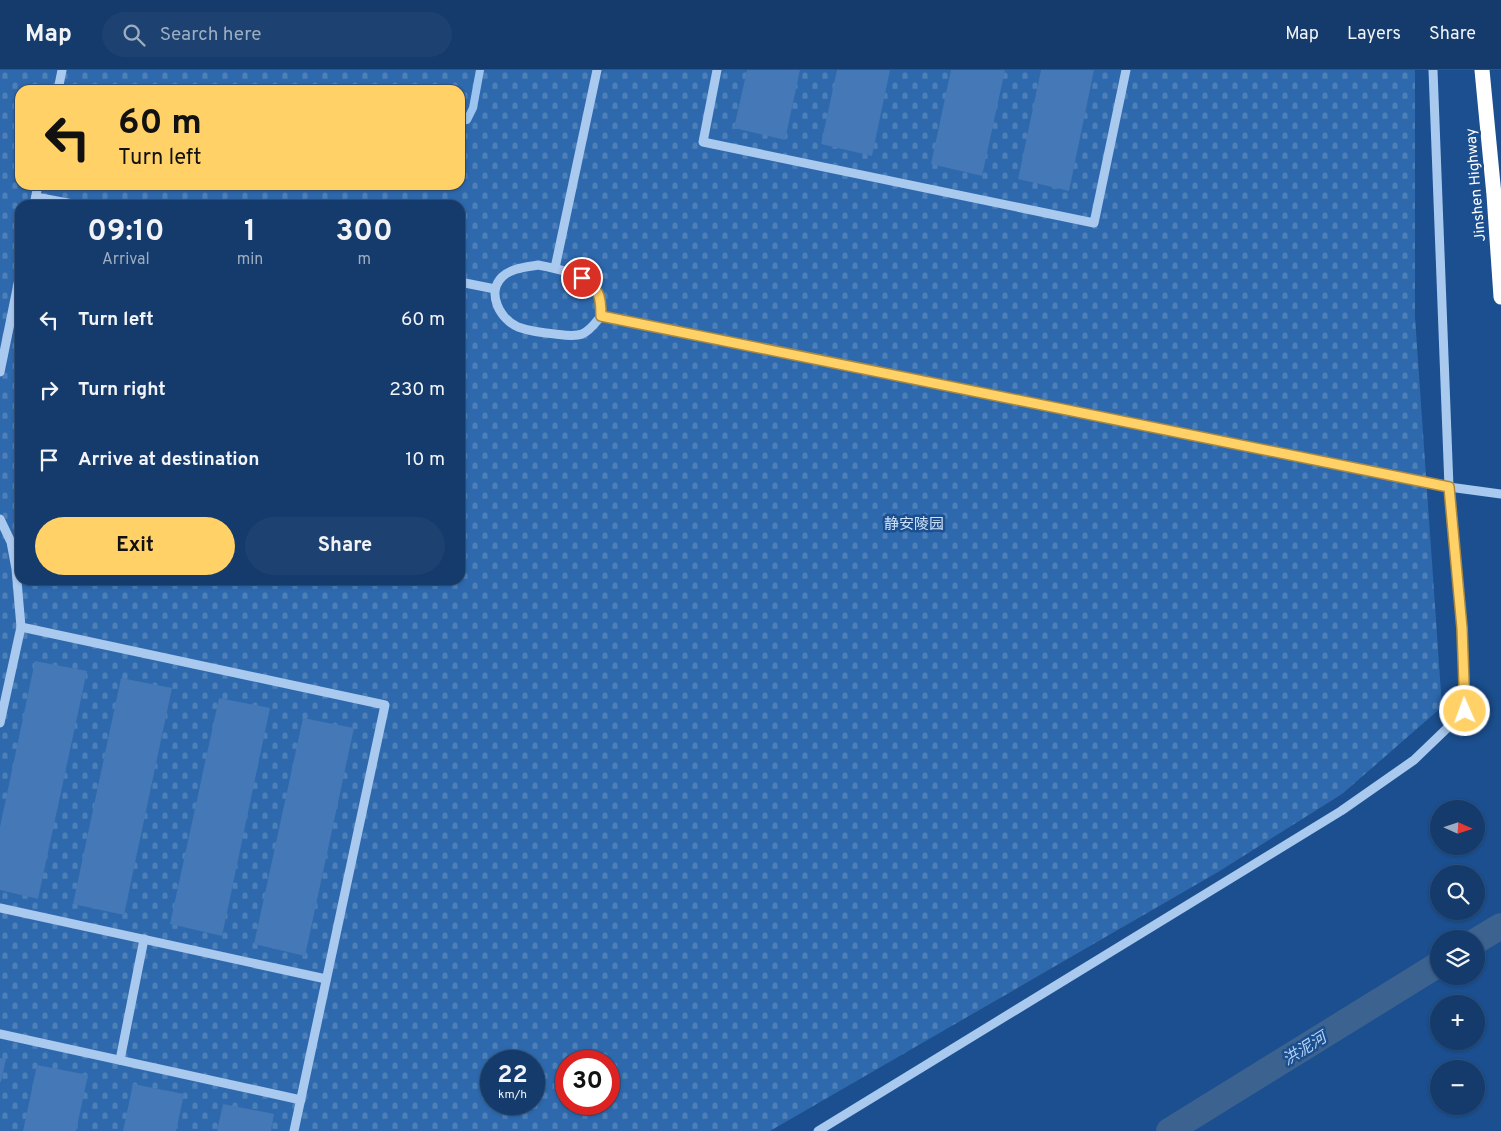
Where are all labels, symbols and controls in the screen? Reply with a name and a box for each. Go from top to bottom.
search box [102,12,452,57]
text: Map [25,20,72,50]
icon: search [120,21,148,49]
text: Search here [160,23,261,47]
text: Map [1285,23,1319,46]
text: Layers [1347,23,1401,46]
text: Share [1429,23,1476,46]
text: 60 m [118,102,202,146]
icon: left [35,105,100,170]
street label: Jinshen Highway [1462,127,1491,242]
text: Turn left [118,145,201,172]
text: 09:10 [87,214,164,251]
text: 1 [244,214,256,251]
text: 300 [336,214,393,251]
text: Arrival [102,250,150,270]
text: min [237,250,263,270]
text: m [357,250,371,270]
pin [561,257,603,299]
icon: arrive [568,264,596,292]
icon: left [35,306,63,334]
text: Turn left [78,308,154,332]
text: 60 m [401,308,445,332]
icon: right [35,376,63,404]
text: Turn right [78,378,166,402]
text: 230 m [389,378,445,402]
icon: arrive [35,446,63,474]
text: Arrive at destination [78,448,259,472]
text: 10 m [405,448,445,472]
park label: 静安陵园 [884,516,944,535]
button: Exit [35,517,235,575]
button: Share [245,517,445,575]
position arrow [1438,684,1490,736]
north arrow [1430,800,1485,855]
map controls [1430,800,1485,1115]
button: search [1430,865,1485,920]
button: layers [1430,930,1485,985]
button: + [1430,995,1485,1050]
water label: 洪泥河 [1279,1027,1333,1071]
speed limit sign: 30 [555,1050,620,1115]
text: 22 [497,1060,528,1092]
button: − [1430,1060,1485,1115]
text: km/h [498,1087,527,1103]

